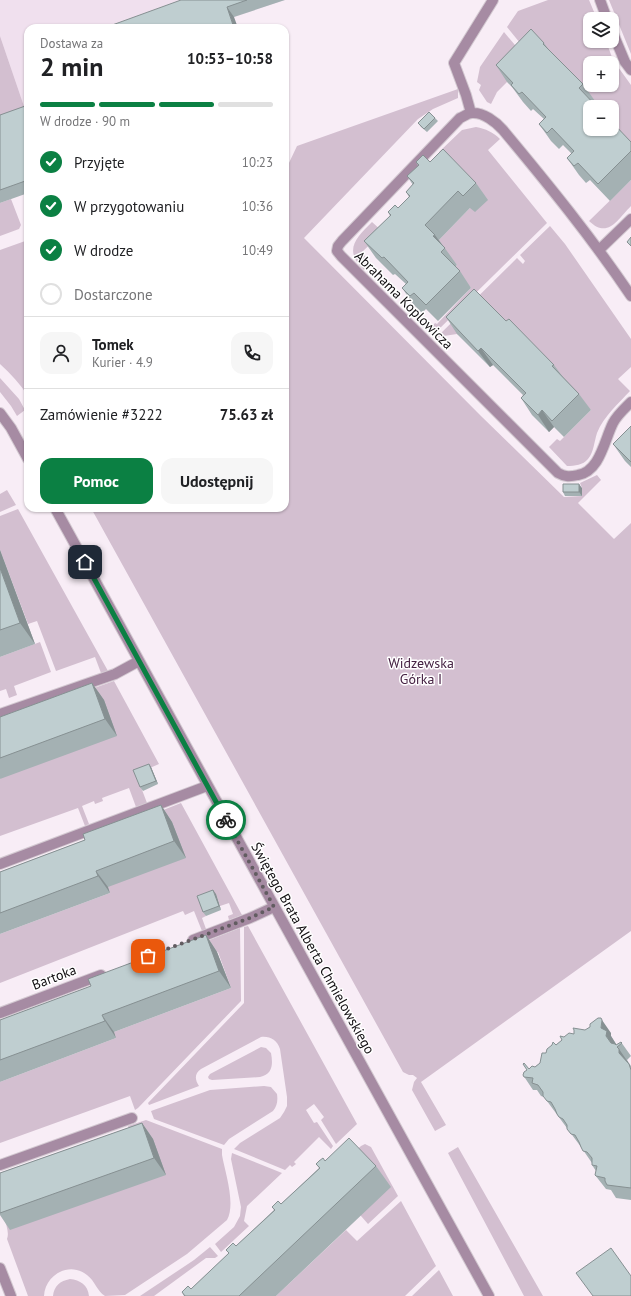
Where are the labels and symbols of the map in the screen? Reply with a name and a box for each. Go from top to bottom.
street label: Abrahama Koplowicza [351,247,457,353]
pin [68,545,102,579]
park label: Widzewska Górka I [388,654,454,688]
courier [206,800,246,840]
street label: Świętego Brata Alberta Chmielowskiego [247,839,379,1057]
pin [131,939,165,973]
street label: Bartoka [29,960,79,994]

